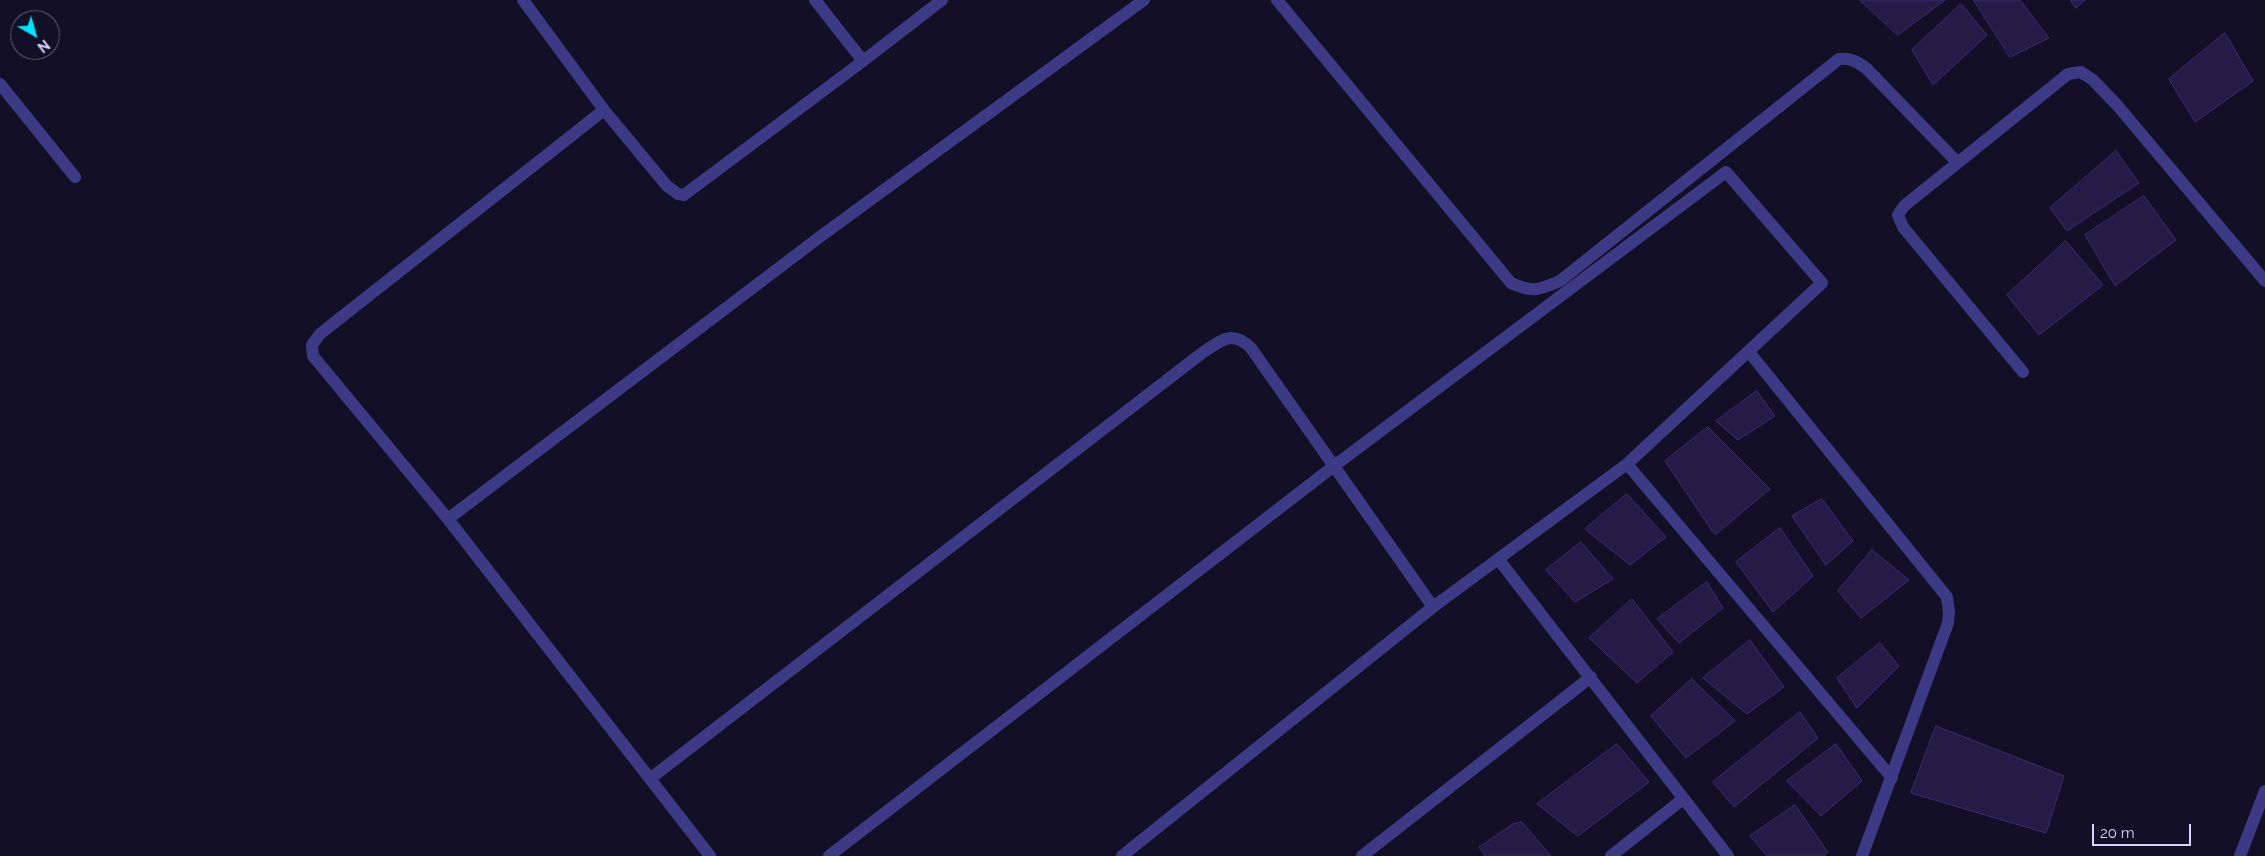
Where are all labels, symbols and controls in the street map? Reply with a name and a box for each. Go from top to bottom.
north arrow [10,10,60,60]
text: N [34,36,53,56]
scale bar [2095,814,2194,846]
text: 20 m [2100,824,2135,842]

